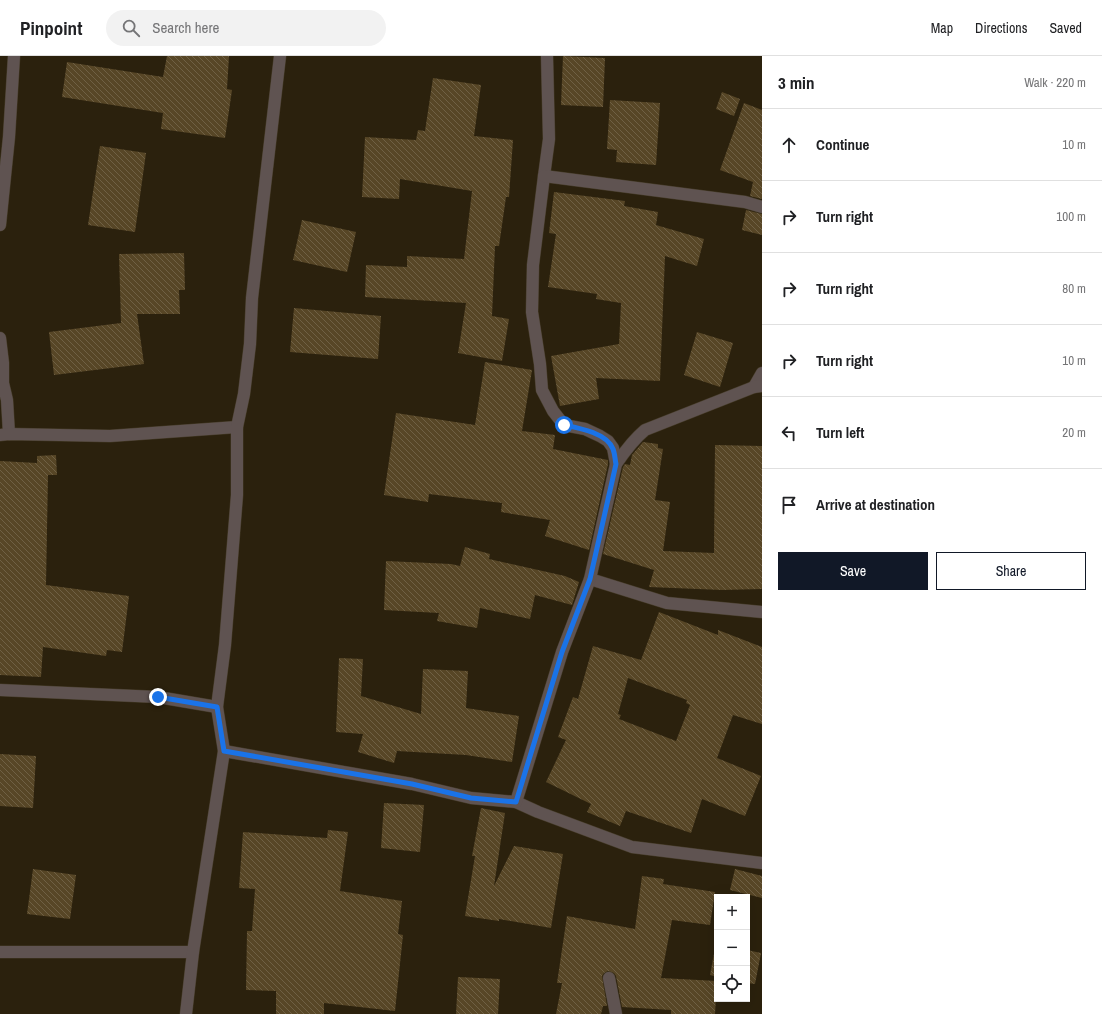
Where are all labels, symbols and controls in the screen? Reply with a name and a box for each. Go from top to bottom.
search box [106,10,386,46]
text: Pinpoint [20,15,82,41]
icon: search [120,17,142,39]
text: Search here [152,17,219,38]
text: Map [931,19,953,37]
text: Directions [975,19,1027,37]
text: Saved [1049,19,1082,37]
text: 3 min [778,71,814,94]
text: Walk · 220 m [1024,74,1086,91]
icon: ahead [778,134,800,156]
text: Continue [816,134,869,155]
text: 10 m [1062,136,1086,153]
icon: right [778,206,800,228]
text: Turn right [816,206,873,227]
text: 100 m [1056,208,1086,225]
icon: right [778,278,800,300]
text: Turn right [816,278,873,299]
text: 80 m [1062,280,1086,297]
icon: right [778,350,800,372]
text: Turn right [816,350,873,371]
text: 10 m [1062,352,1086,369]
route start [555,416,573,434]
icon: left [778,422,800,444]
text: Turn left [816,422,864,443]
text: 20 m [1062,424,1086,441]
icon: arrive [778,494,800,516]
text: Arrive at destination [816,494,935,515]
button: Save [778,552,928,590]
button: Share [936,552,1086,590]
route end [149,688,167,706]
map controls [714,894,750,1002]
button: + [714,894,750,930]
button: − [714,930,750,966]
button: locate [714,966,750,1002]

